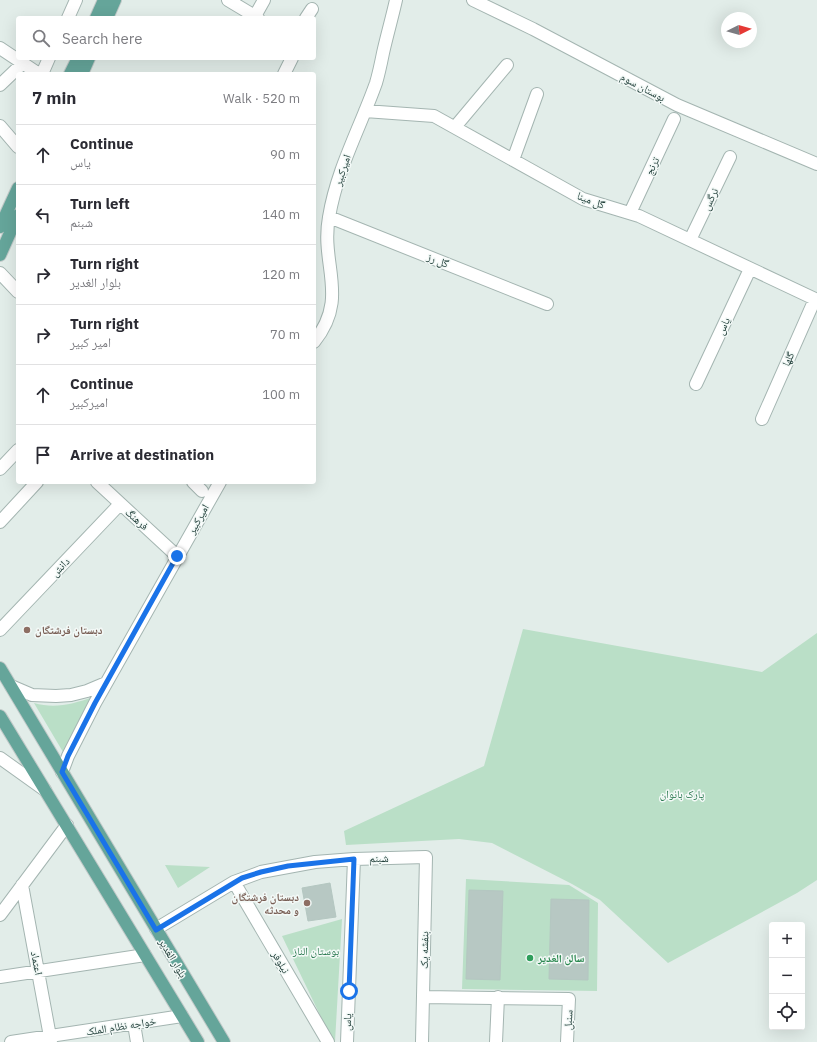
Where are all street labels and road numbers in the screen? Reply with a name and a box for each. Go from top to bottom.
street label: بوستان سوم [618,69,668,105]
street label: امیرکبیر [330,153,354,188]
street label: ترنج [642,154,663,177]
street label: نرگس [699,186,721,212]
street label: گل مینا [575,188,607,212]
street label: گل رز [424,249,451,271]
street label: یاس [713,315,733,337]
street label: گلها [779,349,797,368]
street label: امیرکبیر [184,502,212,537]
street label: فرهنگ [123,505,152,533]
street label: دانش [48,554,73,580]
street label: شبنم [369,851,389,866]
street label: بنفشه یک [417,931,431,969]
street label: بلوار الغدیر [155,935,190,980]
street label: نیلوفر [268,947,293,976]
street label: اعتماد [28,950,46,976]
street label: سنبل [560,1010,576,1030]
street label: یاس [340,1012,354,1031]
street label: خواجه نظام الملک [85,1014,157,1038]

